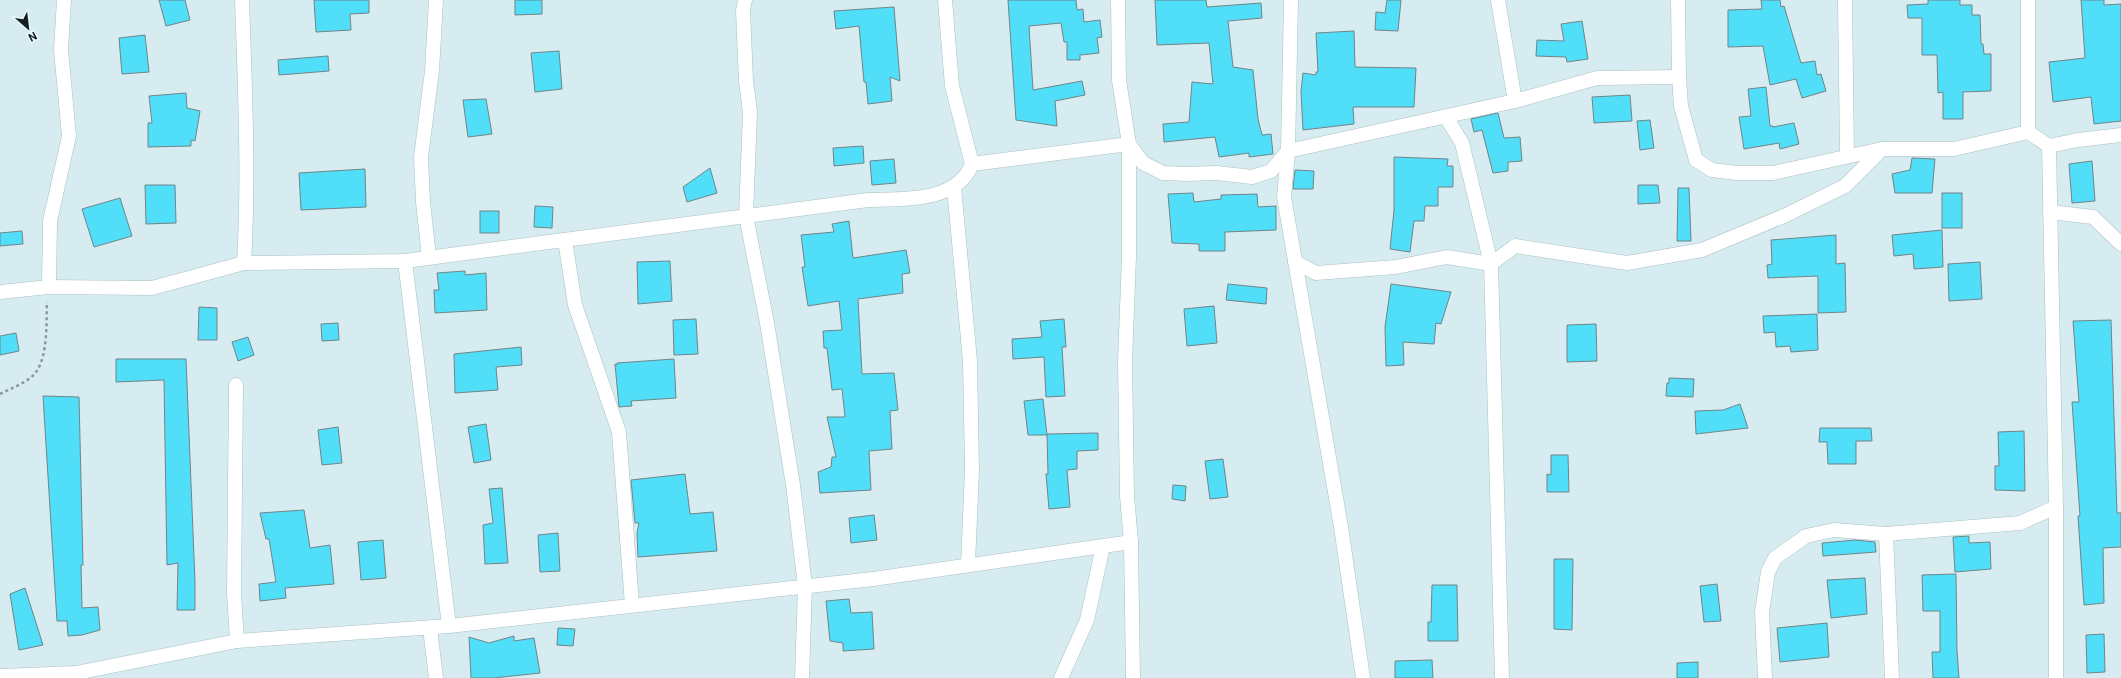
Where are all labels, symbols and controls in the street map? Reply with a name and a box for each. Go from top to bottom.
north arrow [8,8,48,48]
text: N [26,29,39,44]

